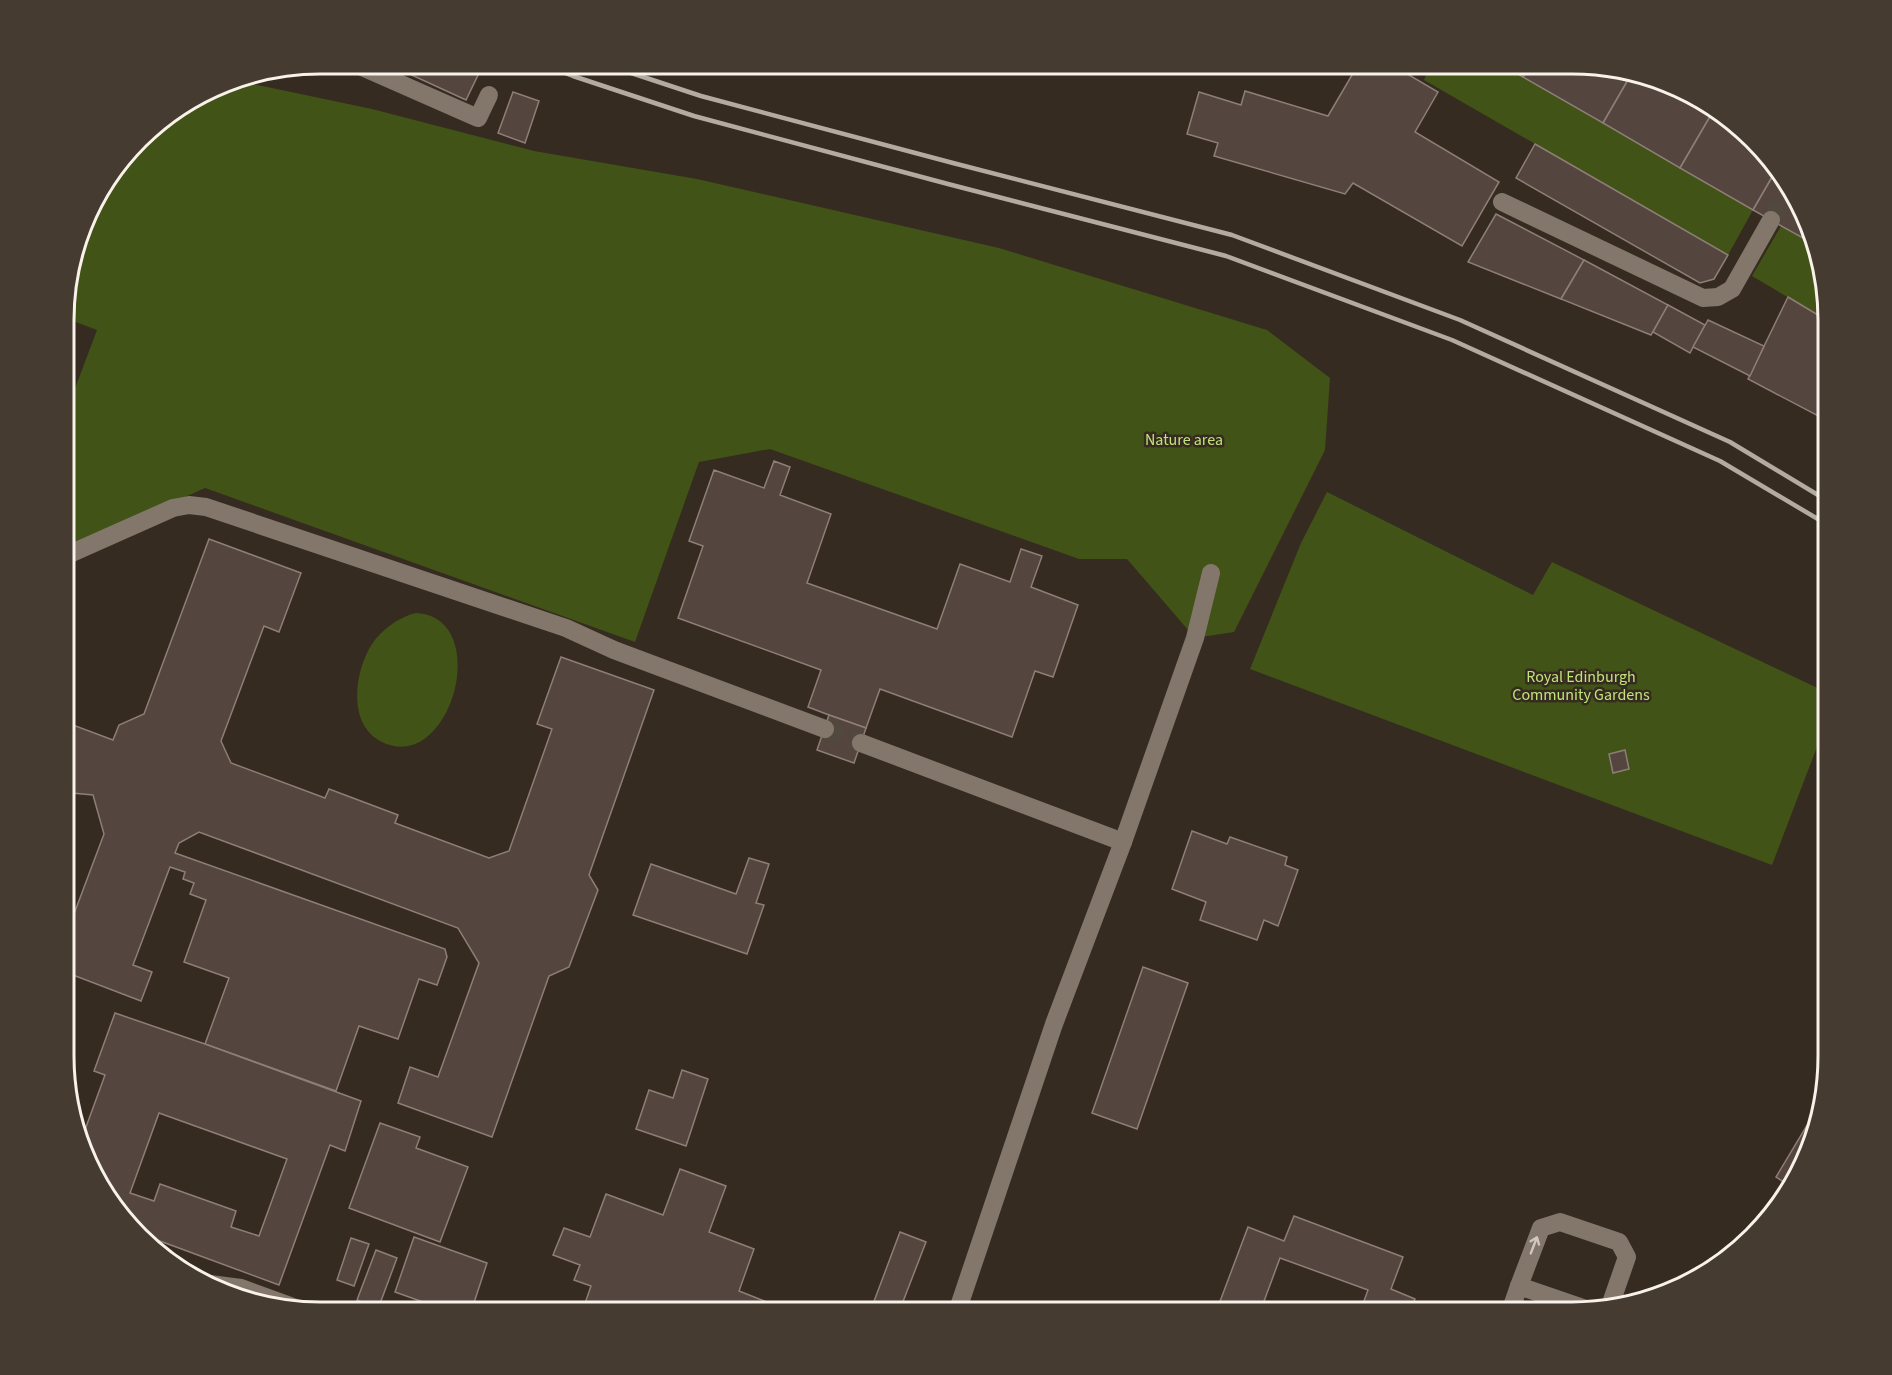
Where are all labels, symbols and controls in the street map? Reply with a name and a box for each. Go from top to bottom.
park label: Nature area [1145,429,1223,451]
park label: Royal Edinburgh Community Gardens [1512,666,1650,706]
one-way arrow [1530,1237,1541,1255]

